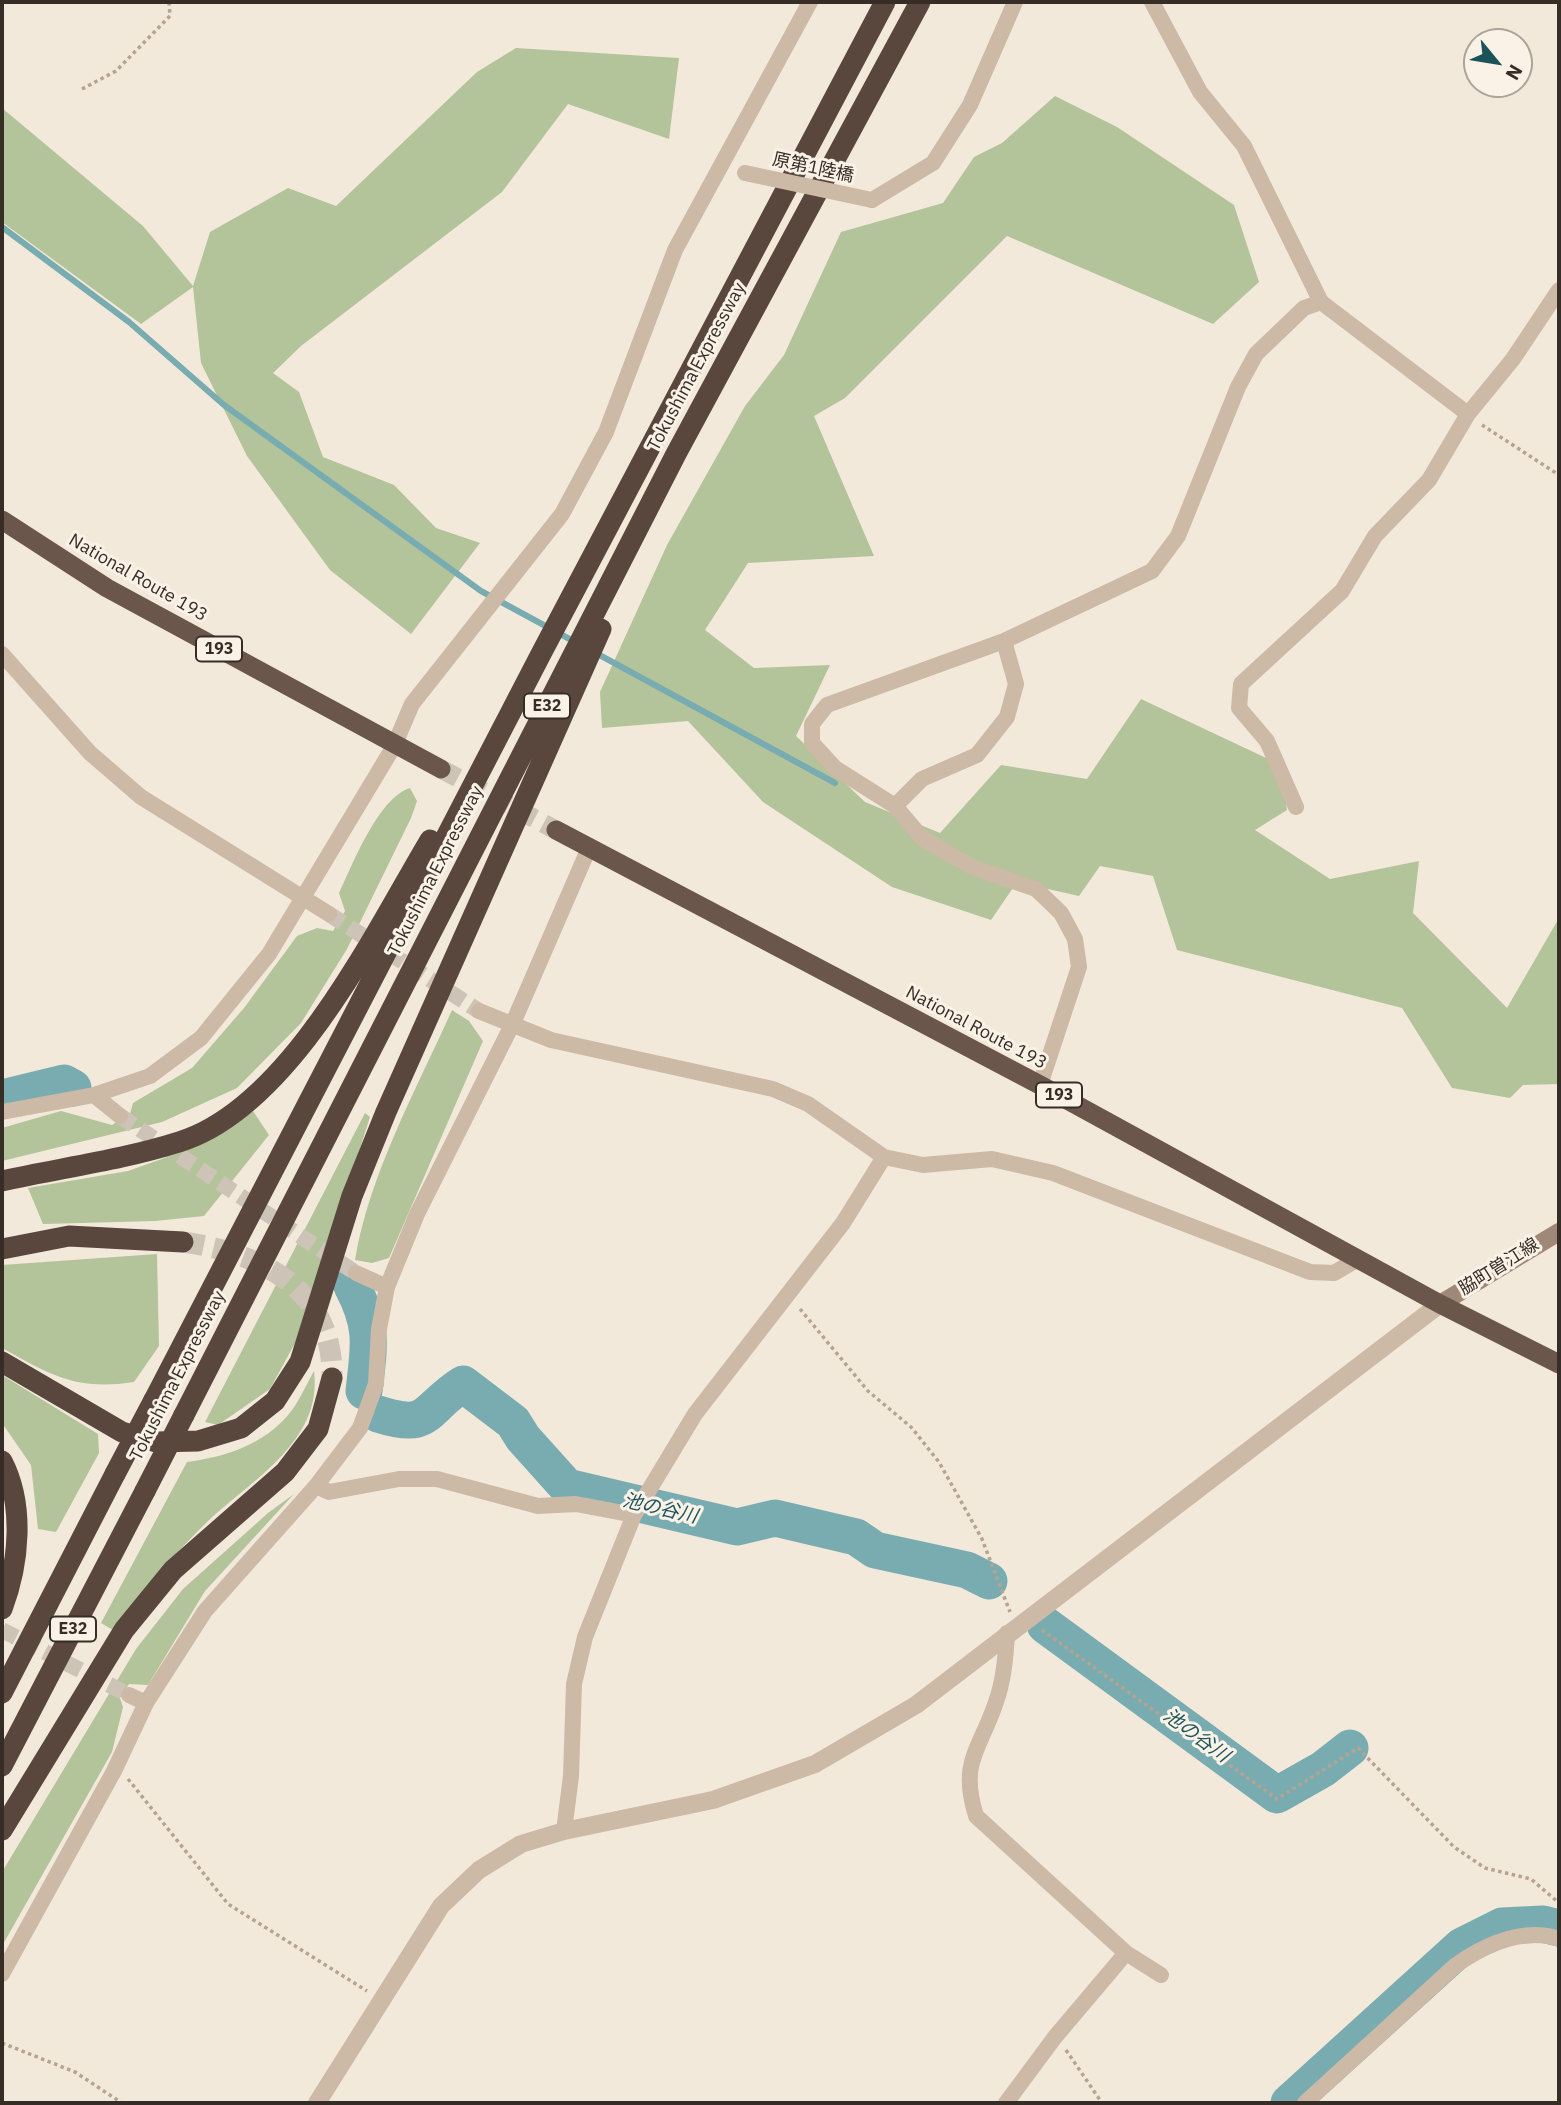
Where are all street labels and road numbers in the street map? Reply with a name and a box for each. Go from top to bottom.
street label: 原第1陸橋 [770,149,856,187]
street label: Tokushima Expressway [643,279,751,455]
street label: National Route 193 [65,530,211,626]
road number: 193 [196,636,242,662]
road number: E32 [524,694,570,719]
street label: Tokushima Expressway [384,782,488,960]
street label: National Route 193 [902,982,1050,1074]
road number: 193 [1036,1082,1082,1107]
street label: 脇町曽江線 [1455,1234,1543,1300]
street label: Tokushima Expressway [126,1287,230,1465]
road number: E32 [50,1616,96,1642]

